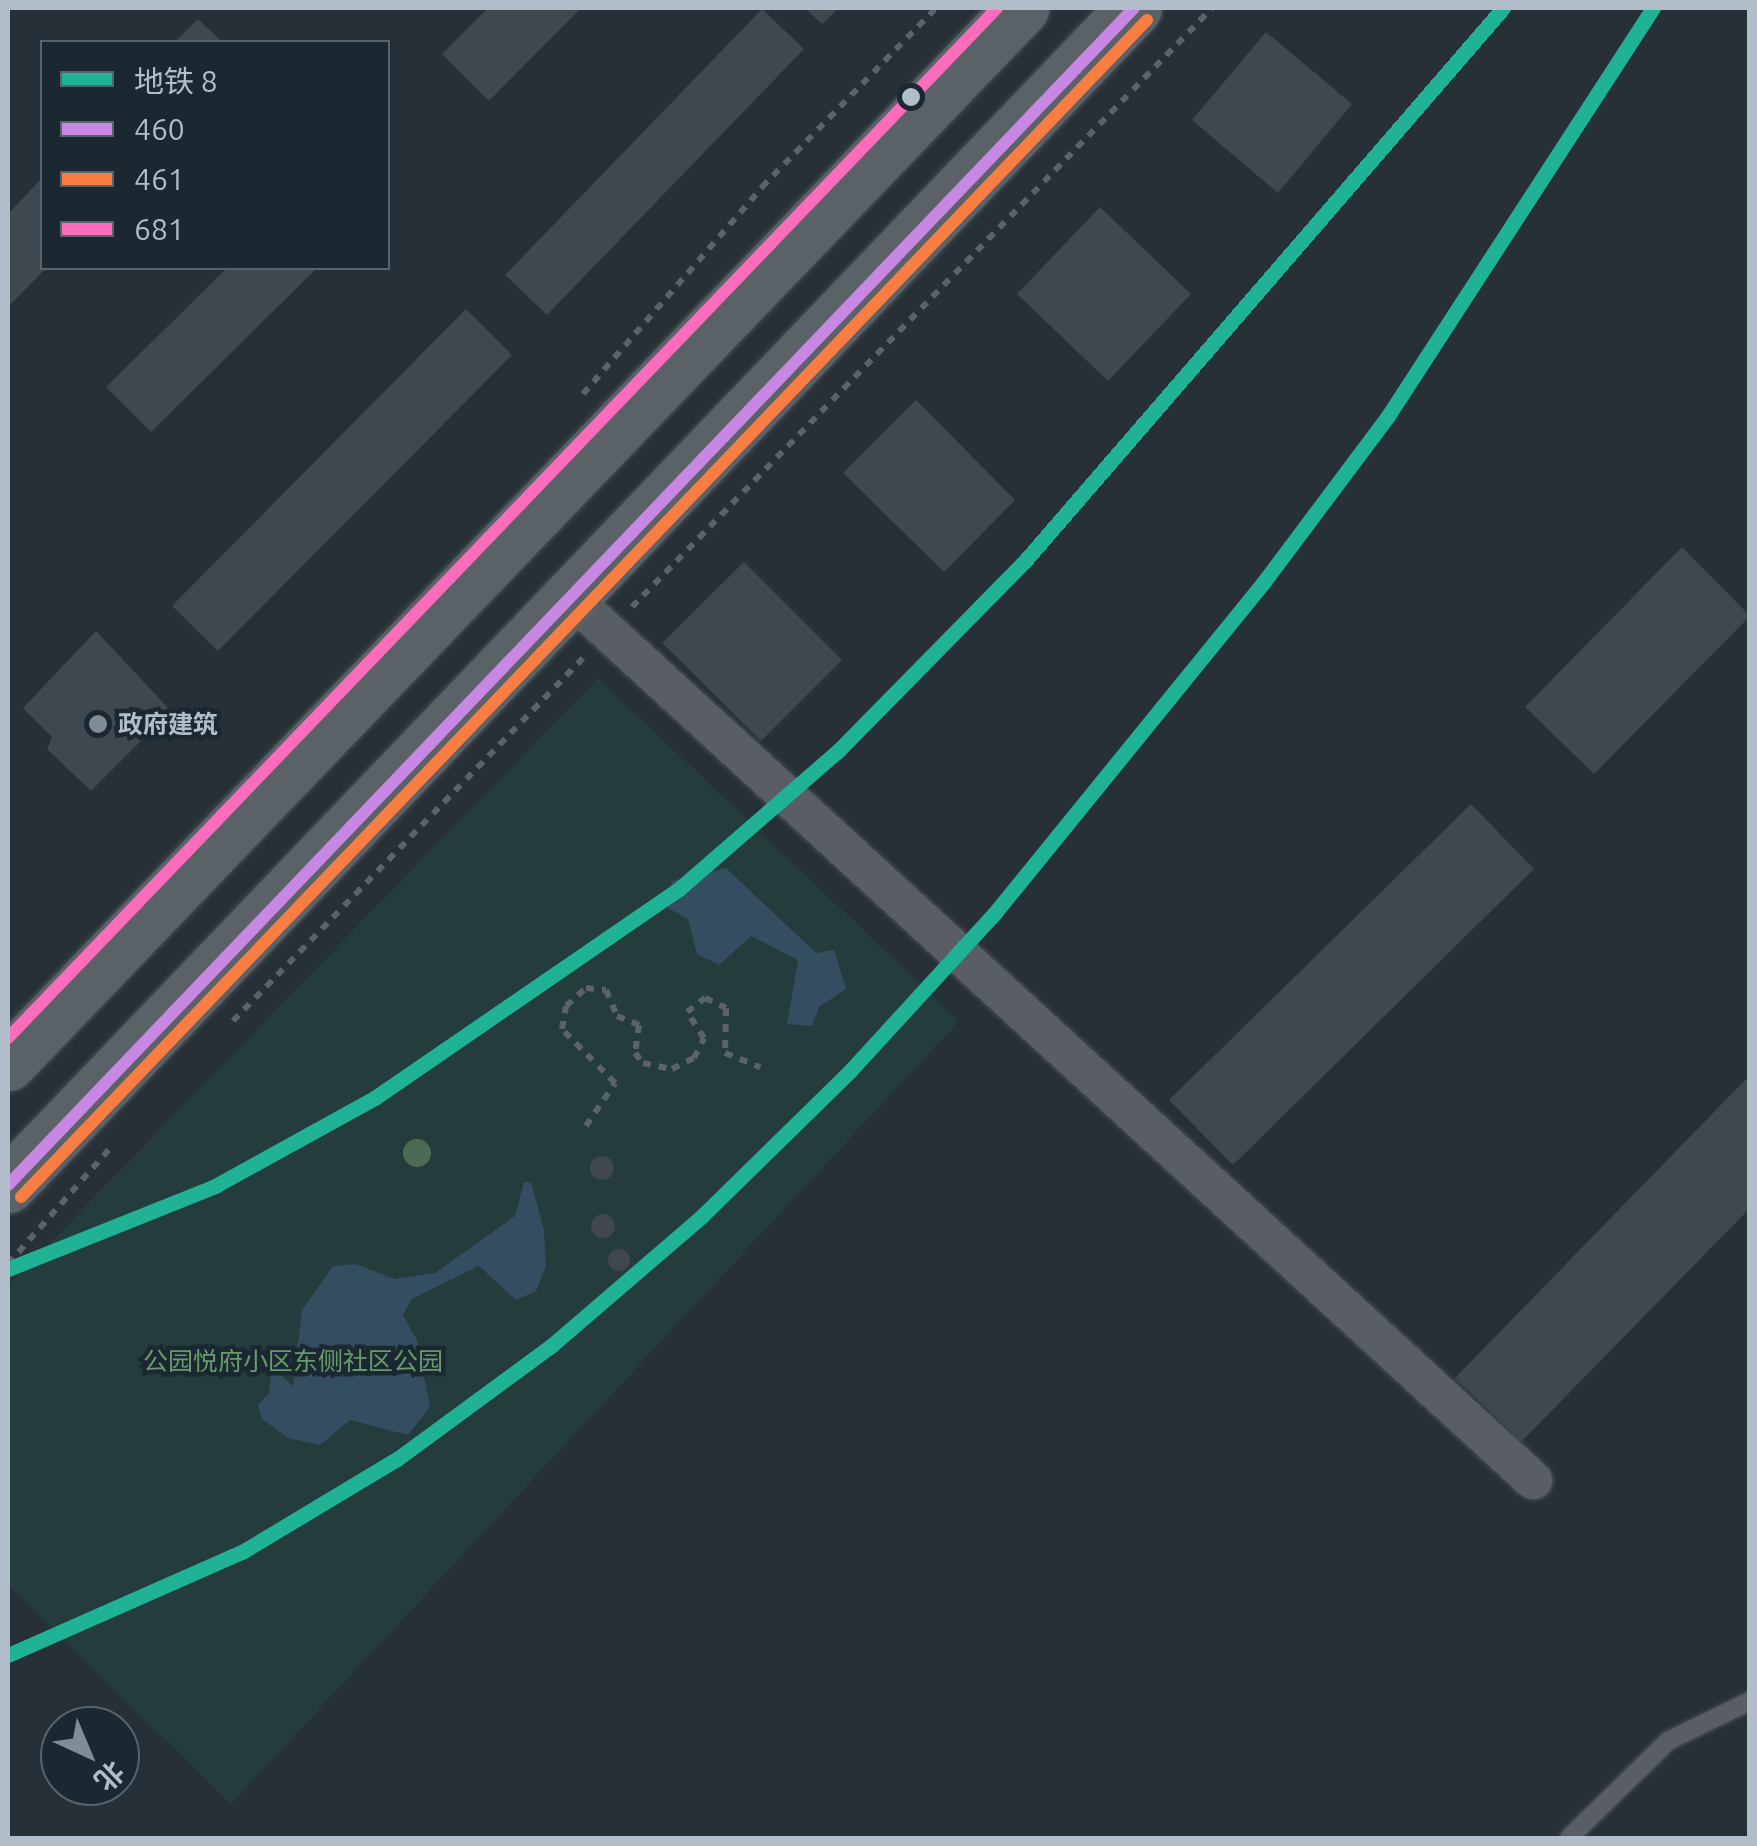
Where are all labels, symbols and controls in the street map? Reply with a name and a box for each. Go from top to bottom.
legend [40,40,390,270]
text: 地铁 8 [134,64,218,98]
unlabelled marker [901,87,921,107]
text: 460 [134,112,185,146]
text: 461 [134,162,185,196]
text: 681 [134,212,185,246]
place label: 政府建筑 [118,709,218,739]
marker: 政府建筑 [87,713,109,735]
park label: 公园悦府小区东侧社区公园 [143,1346,443,1376]
north arrow [40,1706,140,1806]
text: 北 [89,1756,131,1797]

